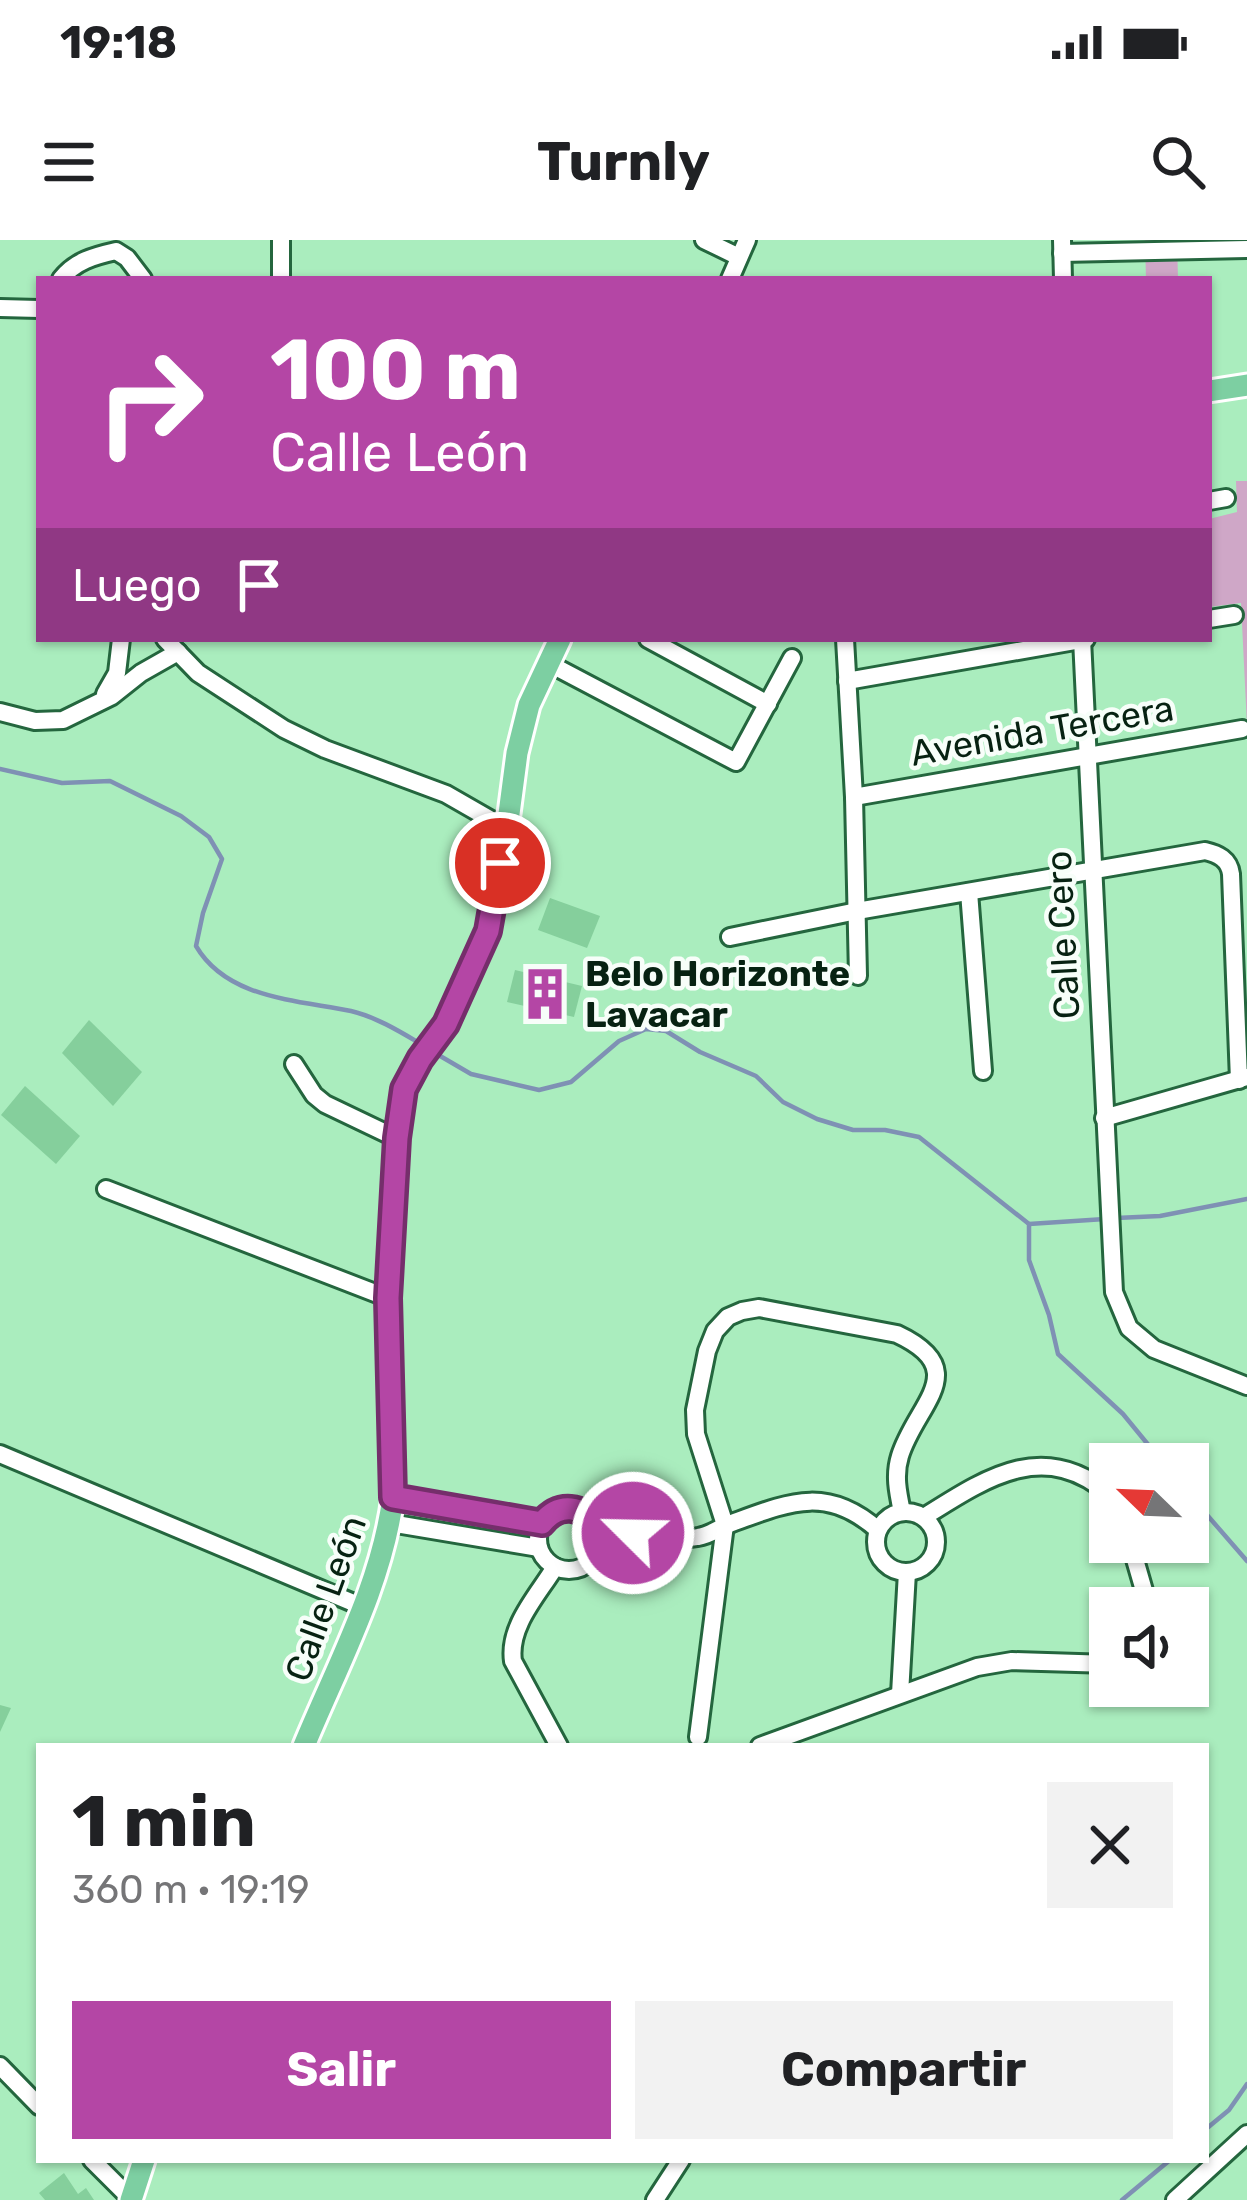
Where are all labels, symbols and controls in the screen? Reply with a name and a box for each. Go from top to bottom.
text: 19:18 [60,16,177,69]
icon: menu [36,129,102,195]
icon: search [1145,129,1211,195]
text: Turnly [537,130,710,194]
text: 100 m [270,320,521,420]
icon: right [72,324,228,480]
text: Calle León [270,421,529,485]
icon: arrive [226,552,292,618]
text: Luego [72,559,202,612]
street label: Avenida Tercera [907,686,1177,775]
pin [449,812,551,914]
icon: arrive [467,830,533,896]
street label: Calle Cero [1037,850,1088,1020]
place label: Belo Horizonte Lavacar [585,952,850,1036]
building icon: Belo Horizonte Lavacar [516,965,574,1023]
north arrow [1089,1443,1209,1563]
map controls [1089,1443,1209,1707]
position arrow [570,1470,696,1596]
street label: Calle León [276,1510,375,1687]
button: sound [1089,1587,1209,1707]
text: 1 min [72,1779,256,1864]
button: close [1047,1782,1173,1908]
text: 360 m · 19:19 [72,1867,310,1913]
button: Salir [72,2001,611,2139]
button: Compartir [635,2001,1173,2139]

